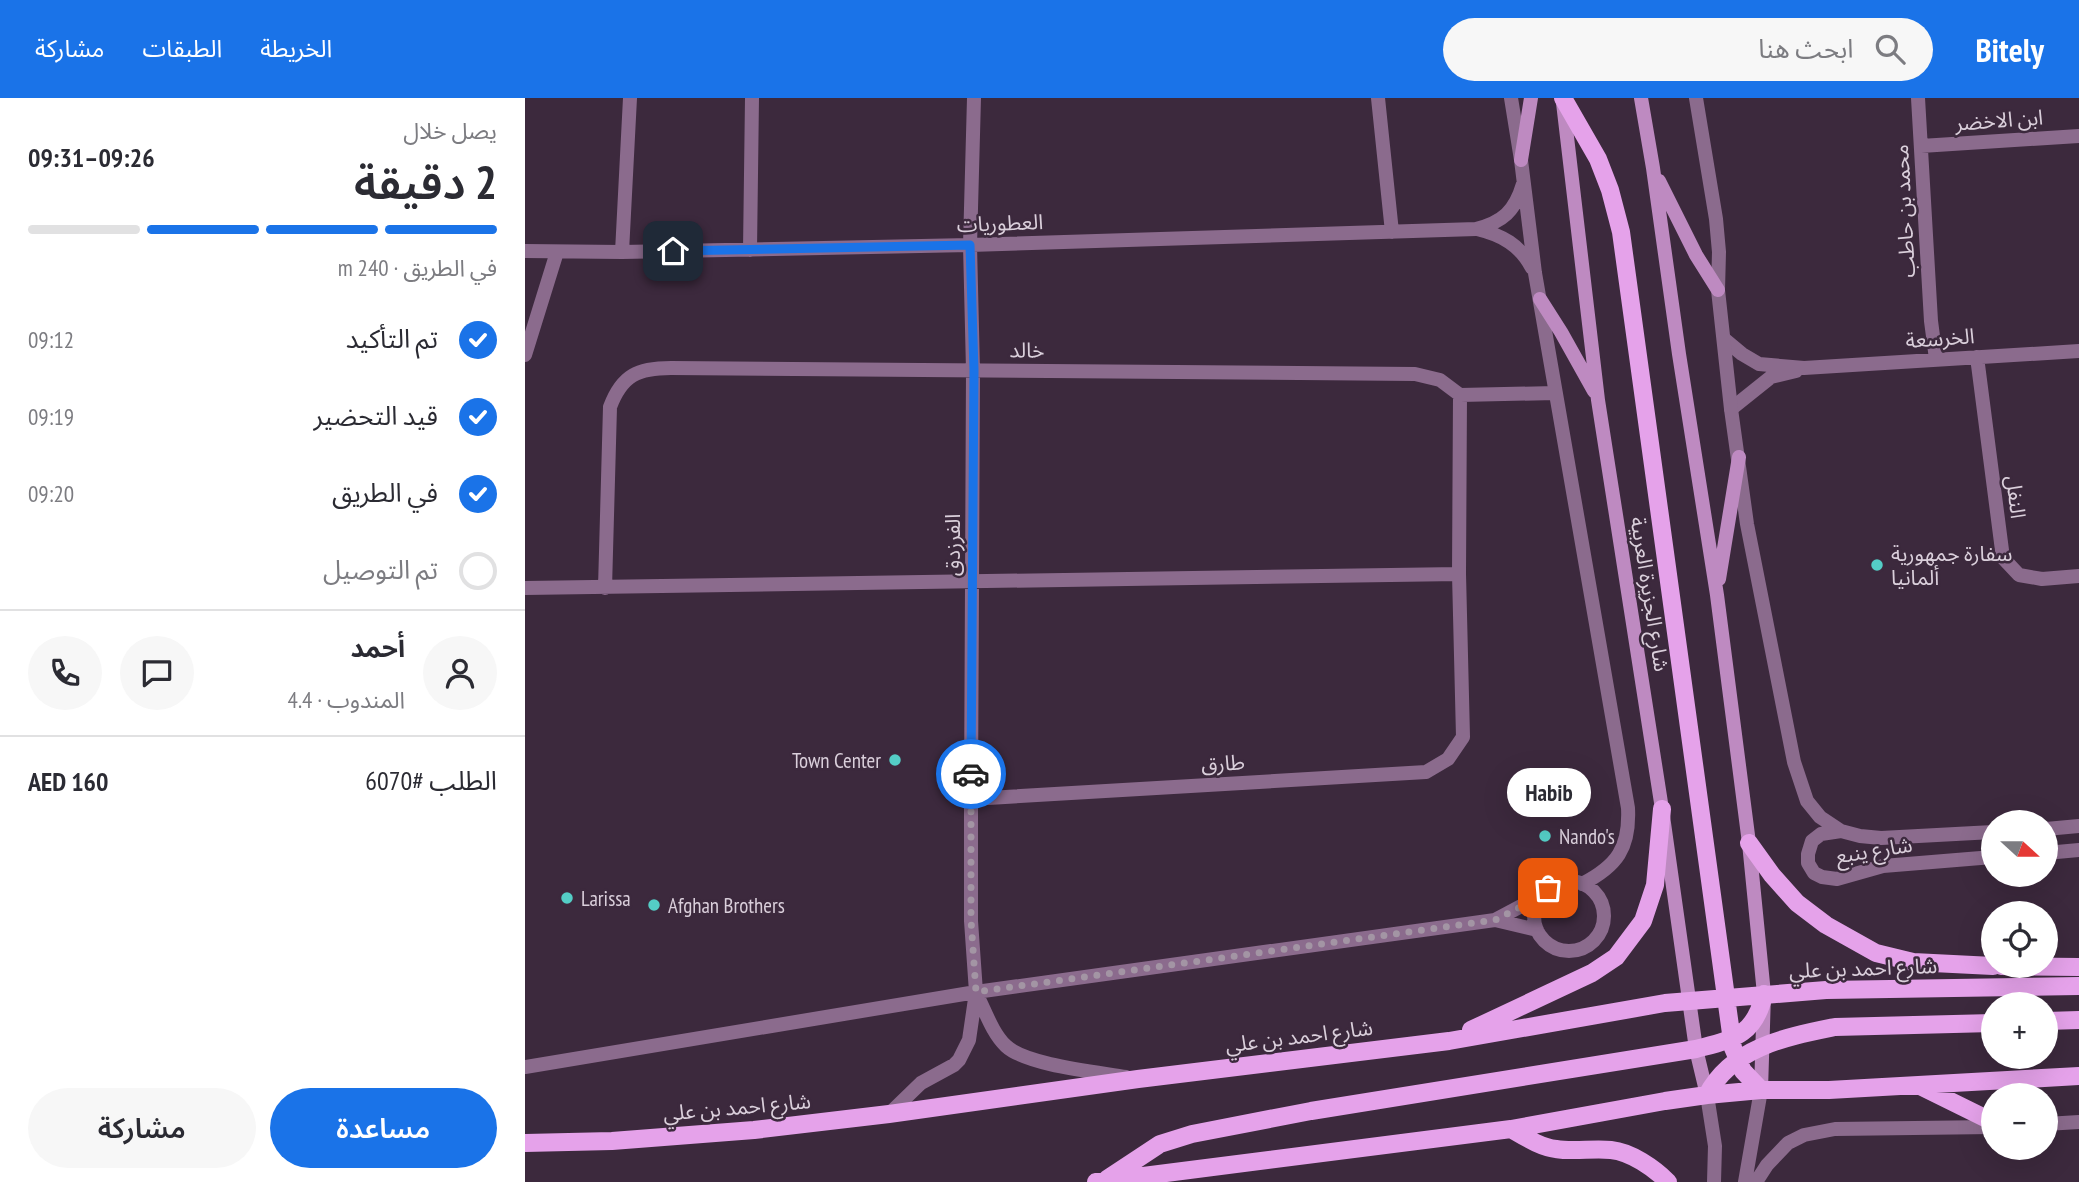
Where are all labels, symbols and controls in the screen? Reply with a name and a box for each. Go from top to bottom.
search box [1443,18,1933,81]
text: Bitely [1975,28,2044,71]
icon: search [1871,30,1909,68]
text: ابحث هنا [1758,32,1853,65]
text: مشاركة [35,33,104,64]
text: الطبقات [142,33,222,64]
text: الخريطة [260,33,332,64]
street label: ابن الاخضر [1953,103,2044,137]
text: يصل خلال [403,116,497,145]
text: 09:26–09:31 [28,141,155,174]
street label: محمد بن حاطب [1887,144,1921,278]
text: 2 دقيقة [354,152,497,212]
street label: العطوريات [956,208,1044,238]
pin [643,221,703,281]
icon: home [654,232,692,270]
text: في الطريق · 240 m [338,253,497,282]
icon: check [459,321,497,359]
text: تم التأكيد [346,322,438,355]
street label: الخرسعة [1905,322,1975,354]
text: 09:12 [28,325,74,354]
street label: خالد [1009,336,1045,364]
icon: check [459,398,497,436]
text: قيد التحضير [313,399,438,432]
text: 09:19 [28,402,74,431]
street label: النفل [2000,474,2032,520]
icon: check [459,475,497,513]
text: في الطريق [332,476,438,509]
text: 09:20 [28,479,74,508]
street label: الفرزدق [939,514,966,576]
street label: شارع الجزيرة العربية [1622,515,1676,674]
place label: سفارة جمهورية ألمانيا [1891,540,2012,591]
text: تم التوصيل [323,553,438,586]
marker: سفارة جمهورية ألمانيا [1869,557,1885,573]
text: أحمد [351,631,405,664]
button: phone [28,636,102,710]
button: chat [120,636,194,710]
button: person [423,636,497,710]
text: المندوب · 4.4 [288,685,405,714]
courier [936,739,1006,809]
place label: Town Center [792,747,881,774]
street label: طارق [1200,748,1246,778]
marker: Town Center [887,752,903,768]
icon: car [952,755,990,793]
text: الطلب #6070 [365,764,497,797]
text: AED 160 [28,765,108,798]
callout: Habib [1506,769,1590,818]
text: Habib [1525,778,1573,807]
north arrow [1981,810,2058,887]
map controls [1981,810,2058,1160]
place label: Nando's [1559,823,1615,850]
marker: Nando's [1537,828,1553,844]
street label: شارع ينبع [1834,831,1915,871]
pin [1518,858,1578,918]
icon: bag [1529,869,1567,907]
place label: Larissa [581,885,631,912]
marker: Larissa [559,890,575,906]
place label: Afghan Brothers [668,892,785,919]
marker: Afghan Brothers [646,897,662,913]
button: locate [1981,901,2058,978]
street label: شارع احمد بن علي [1788,952,1938,987]
button: + [1981,992,2058,1069]
street label: شارع احمد بن علي [1224,1014,1375,1061]
button: − [1981,1083,2058,1160]
street label: شارع احمد بن علي [662,1087,812,1130]
button: مشاركة [28,1088,256,1168]
button: مساعدة [270,1088,497,1168]

